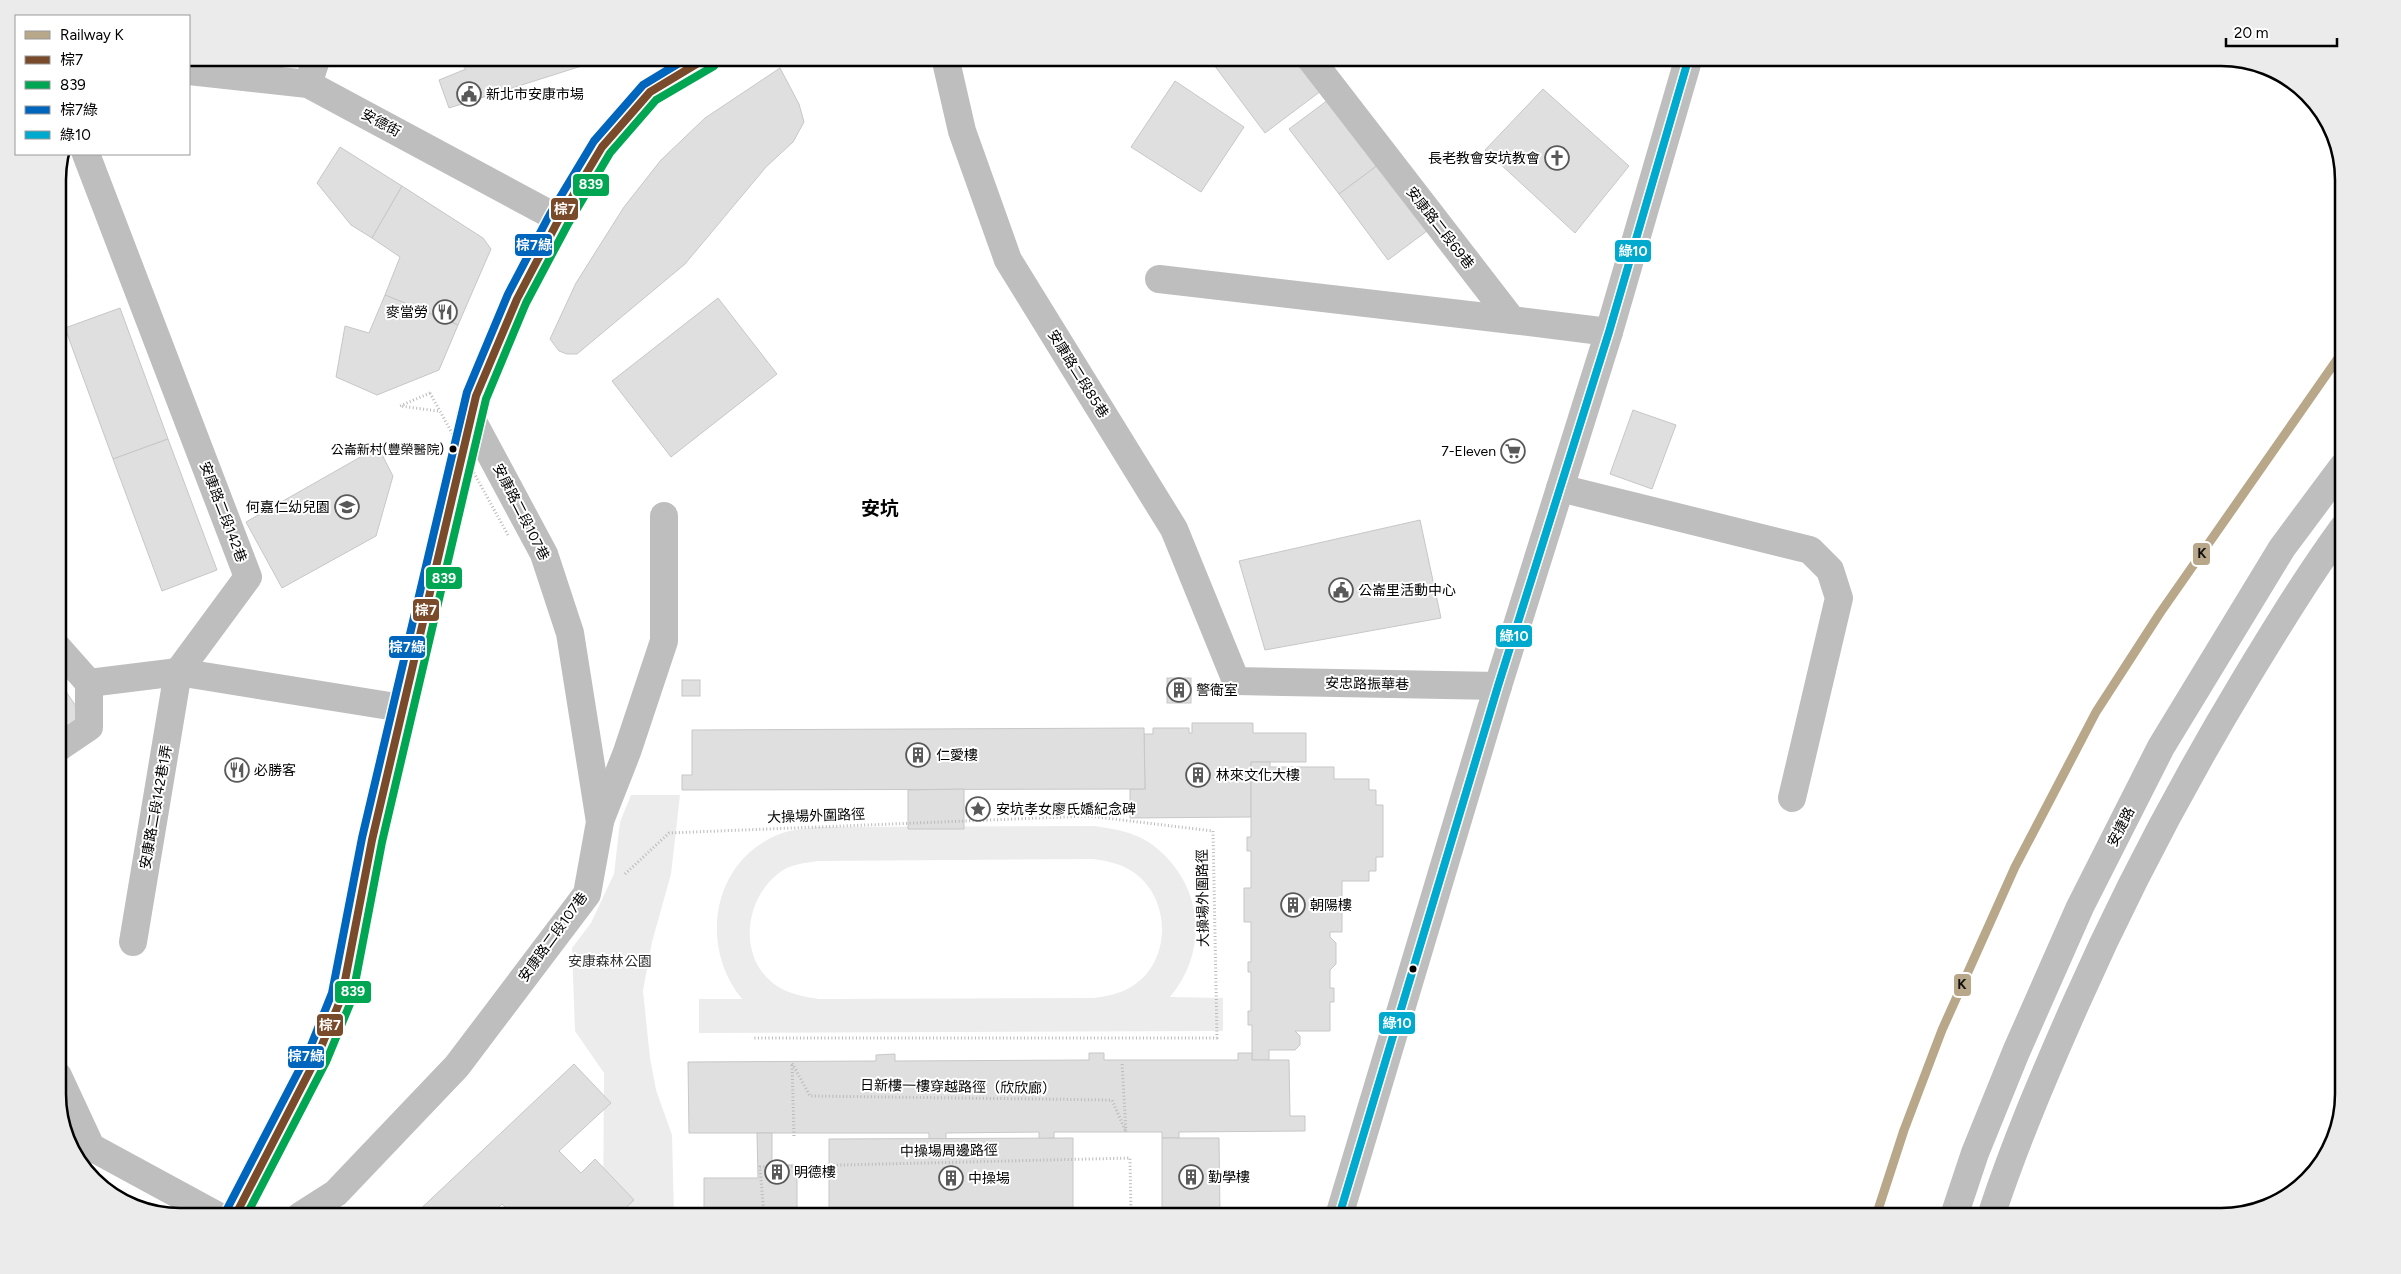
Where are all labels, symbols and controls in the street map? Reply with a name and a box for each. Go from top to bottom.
legend [15,15,190,155]
scale bar [2226,15,2337,47]
text: 20 m [2234,24,2268,42]
text: Railway K [60,26,125,44]
text: 棕7 [60,51,83,69]
text: 839 [60,76,86,94]
public building icon: 新北市安康市場 [456,81,482,107]
place label: 新北市安康市場 [486,86,584,103]
text: 棕7綠 [60,101,98,119]
street label: 安德街 [358,106,404,140]
text: 綠10 [60,126,91,144]
church icon: 長老教會安坑教會 [1544,145,1570,171]
place label: 長老教會安坑教會 [1428,150,1540,167]
line badge: 839 [572,173,610,197]
text: 839 [579,176,603,193]
street label: 安康路二段69巷 [1403,183,1477,273]
line badge: 棕7 [550,197,579,221]
text: 棕7 [554,201,576,218]
line badge: 棕7綠 [514,233,553,257]
text: 棕7綠 [516,237,552,254]
line badge: 綠10 [1614,239,1652,263]
text: 綠10 [1619,243,1647,260]
restaurant icon: 麥當勞 [432,299,458,325]
place label: 麥當勞 [386,304,428,321]
street label: 安康路二段85巷 [1044,327,1112,421]
supermarket icon: 7-Eleven [1500,438,1526,464]
place label: 公崙新村(豐榮醫院) [331,442,444,457]
place label: 7-Eleven [1441,443,1496,460]
marker: 公崙新村(豐榮醫院) [448,444,458,454]
street label: 安康路二段142巷 [196,459,250,565]
street label: 安康路二段107巷 [489,461,553,563]
school or university icon: 何嘉仁幼兒園 [334,494,360,520]
district label: 安坑 [861,497,899,520]
place label: 何嘉仁幼兒園 [246,499,330,516]
line badge: K [2192,542,2211,566]
text: K [2197,545,2207,562]
line badge: 839 [425,566,463,590]
text: 839 [432,570,456,587]
public building icon: 公崙里活動中心 [1328,577,1354,603]
place label: 公崙里活動中心 [1358,582,1456,599]
line badge: 棕7 [412,598,440,622]
text: 棕7 [415,602,437,619]
line badge: 綠10 [1495,624,1533,648]
text: 綠10 [1500,628,1528,645]
line badge: 棕7綠 [388,635,426,659]
text: 棕7綠 [389,639,425,656]
street label: 安忠路振華巷 [1325,675,1409,693]
building icon: 警衛室 [1166,677,1192,703]
place label: 警衛室 [1196,682,1238,699]
building icon: 仁愛樓 [905,742,931,768]
street label: 安康路二段142巷1弄 [137,743,175,871]
place label: 仁愛樓 [936,747,978,764]
restaurant icon: 必勝客 [224,757,250,783]
place label: 必勝客 [254,762,296,779]
building icon: 林來文化大樓 [1185,762,1211,788]
place label: 林來文化大樓 [1216,767,1300,784]
place icon: 安坑孝女廖氏嬌紀念碑 [965,796,991,822]
place label: 安坑孝女廖氏嬌紀念碑 [996,801,1136,818]
street label: 安捷路 [2104,804,2138,850]
street label: 大操場外圍路徑 [767,806,865,826]
street label: 大操場外圍路徑 [1194,849,1212,947]
street label: 安康路二段107巷 [515,889,591,985]
building icon: 朝陽樓 [1280,892,1306,918]
place label: 朝陽樓 [1310,897,1352,914]
park label: 安康森林公園 [568,953,652,970]
unlabelled marker [1408,964,1418,974]
line badge: K [1953,973,1972,997]
text: K [1957,976,1967,993]
line badge: 839 [334,980,372,1004]
text: 839 [341,983,365,1000]
line badge: 綠10 [1378,1011,1416,1035]
line badge: 棕7 [316,1013,344,1037]
text: 綠10 [1383,1015,1411,1032]
text: 棕7 [319,1017,341,1034]
line badge: 棕7綠 [287,1045,325,1069]
text: 棕7綠 [288,1048,324,1065]
street label: 日新樓一樓穿越路徑（欣欣廊） [860,1077,1056,1097]
street label: 中操場周邊路徑 [900,1142,998,1160]
building icon: 明德樓 [764,1159,790,1185]
place label: 明德樓 [794,1164,836,1181]
building icon: 勤學樓 [1178,1164,1204,1190]
building icon: 中操場 [938,1165,964,1191]
place label: 勤學樓 [1208,1169,1250,1186]
place label: 中操場 [968,1170,1010,1187]

